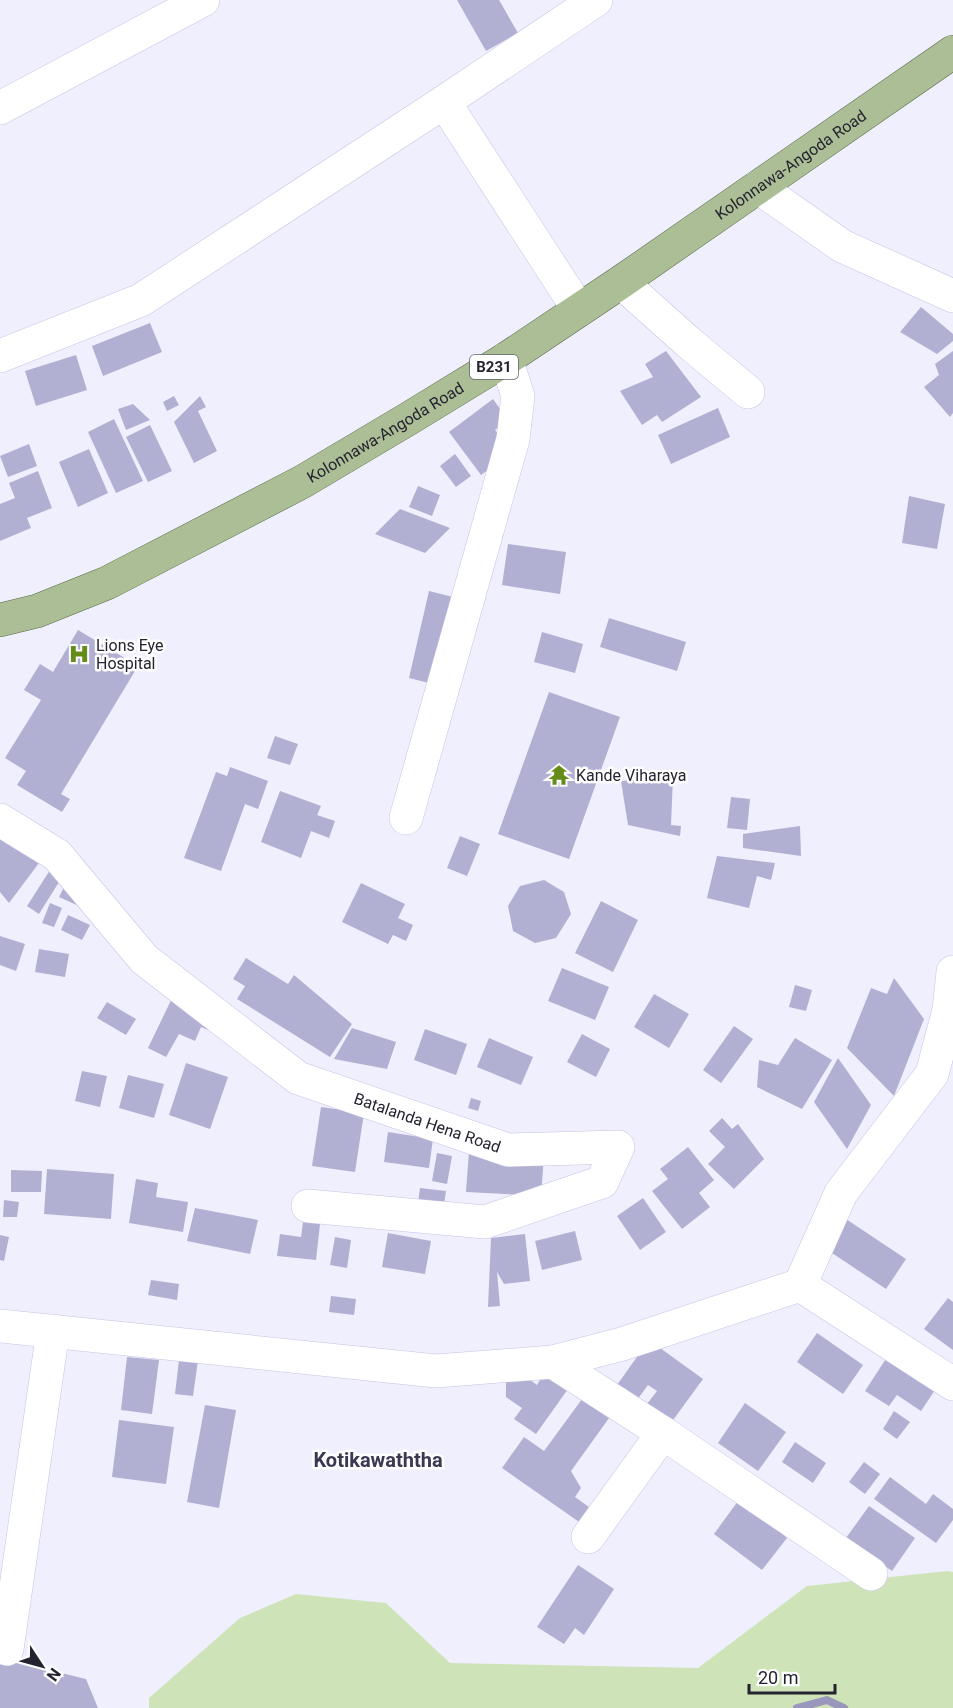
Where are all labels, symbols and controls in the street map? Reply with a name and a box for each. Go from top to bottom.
street label: Kolonnawa-Angoda Road [711,106,870,223]
road number: B231 [470,355,518,379]
street label: Kolonnawa-Angoda Road [303,378,467,486]
place label: Lions Eye Hospital [96,636,164,673]
hospital icon: Lions Eye Hospital [67,642,91,666]
temple icon: Kande Viharaya [547,763,571,787]
place label: Kande Viharaya [576,766,687,785]
street label: Batalanda Hena Road [352,1088,503,1156]
district label: Kotikawaththa [313,1448,443,1472]
north arrow [12,1636,72,1696]
scale bar [749,1657,834,1695]
text: N [43,1664,65,1685]
text: 20 m [758,1667,798,1688]

